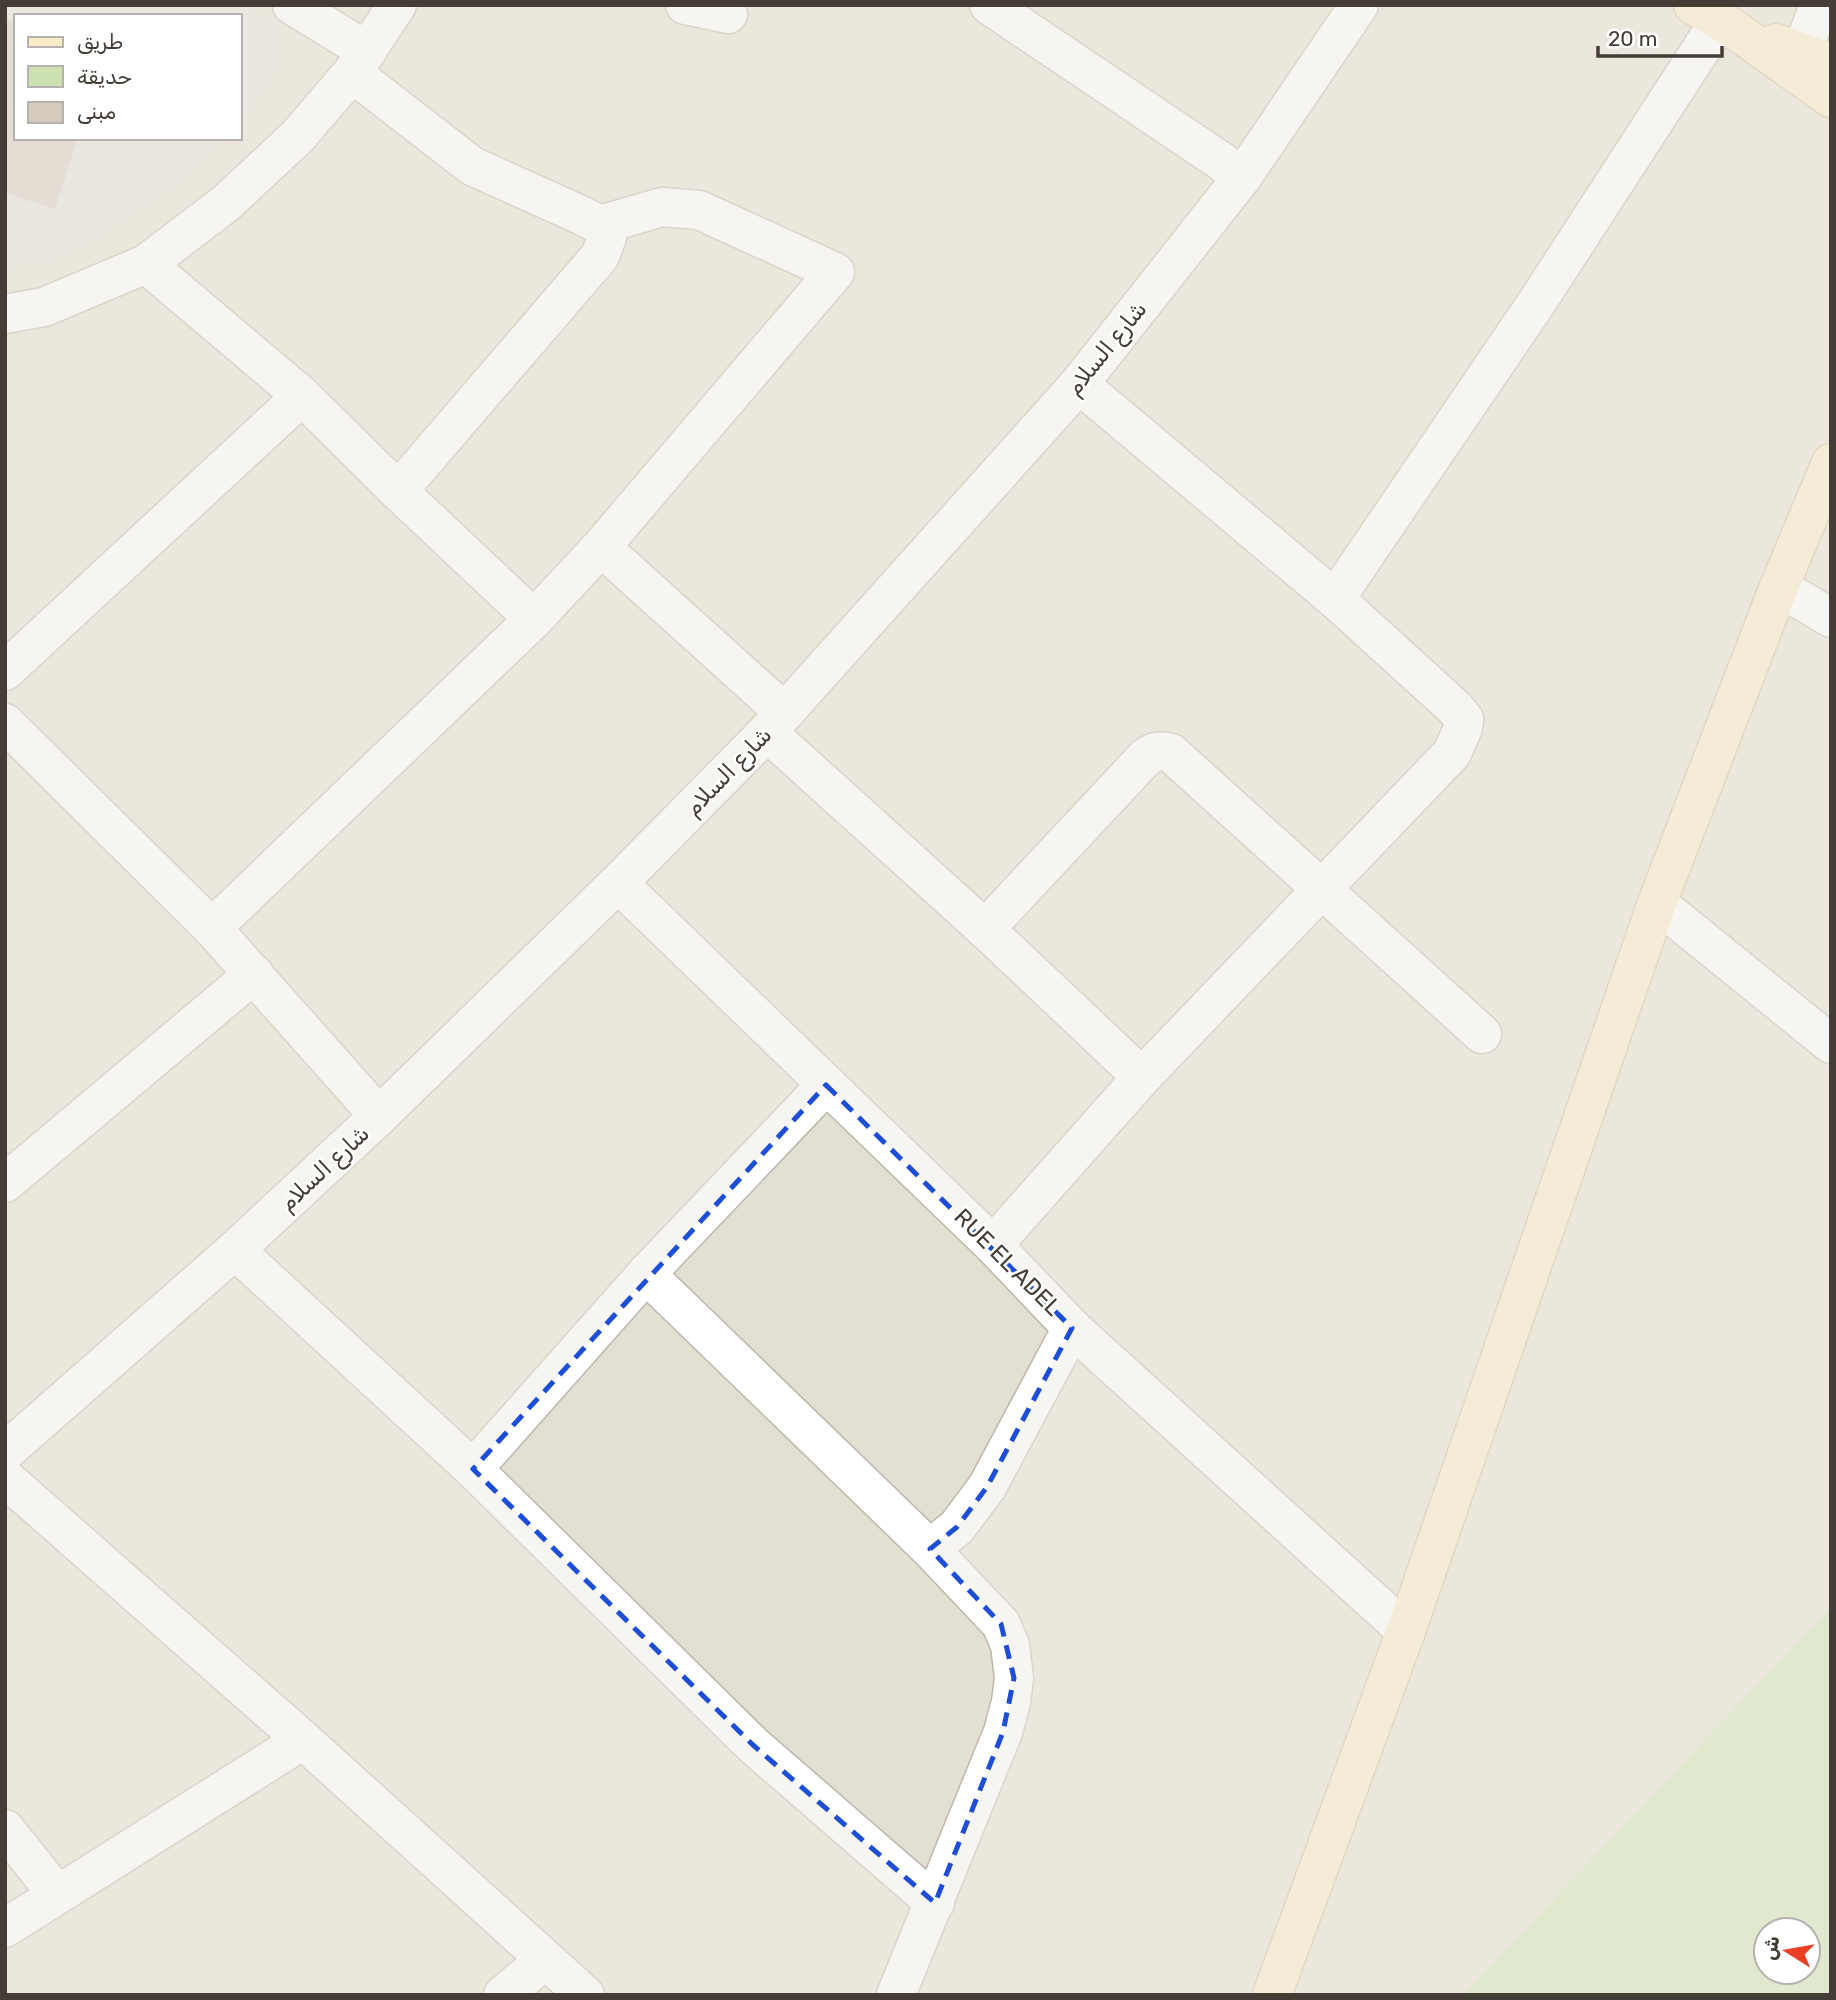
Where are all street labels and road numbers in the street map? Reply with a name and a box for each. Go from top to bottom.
street label: شارع السلام [1060,295,1154,402]
street label: شارع السلام [679,721,779,823]
street label: شارع السلام [273,1119,376,1218]
street label: RUE EL ADEL [949,1203,1068,1322]

